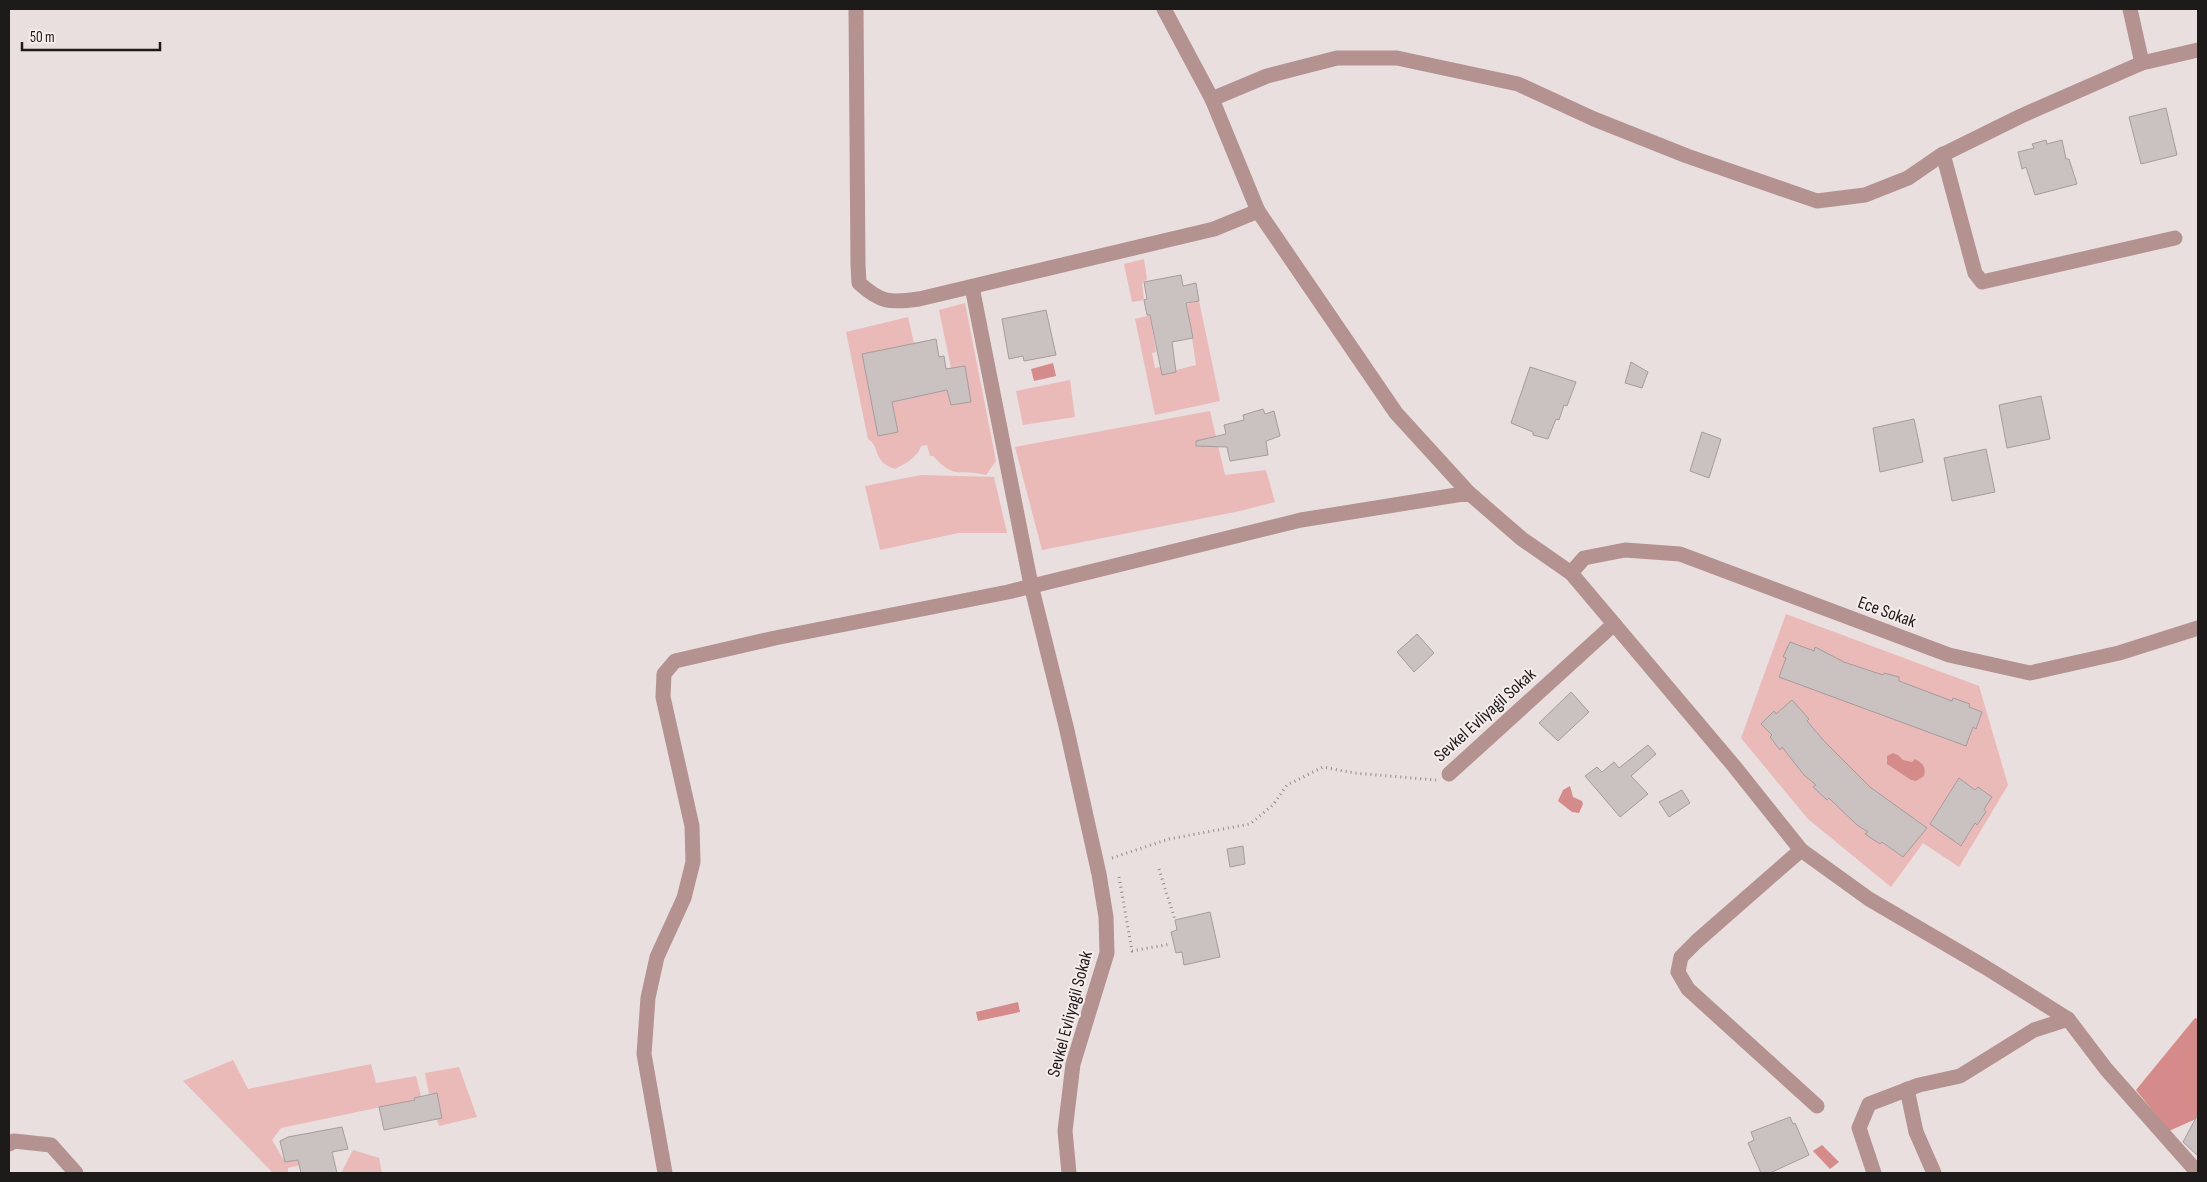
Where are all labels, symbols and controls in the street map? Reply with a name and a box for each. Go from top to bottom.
scale bar [22,20,160,52]
text: 50 m [30,28,55,47]
street label: Ece Sokak [1855,592,1919,632]
street label: Sevkel Evliyagil Sokak [1430,664,1540,766]
street label: Sevkel Evliyagil Sokak [1043,949,1097,1079]

